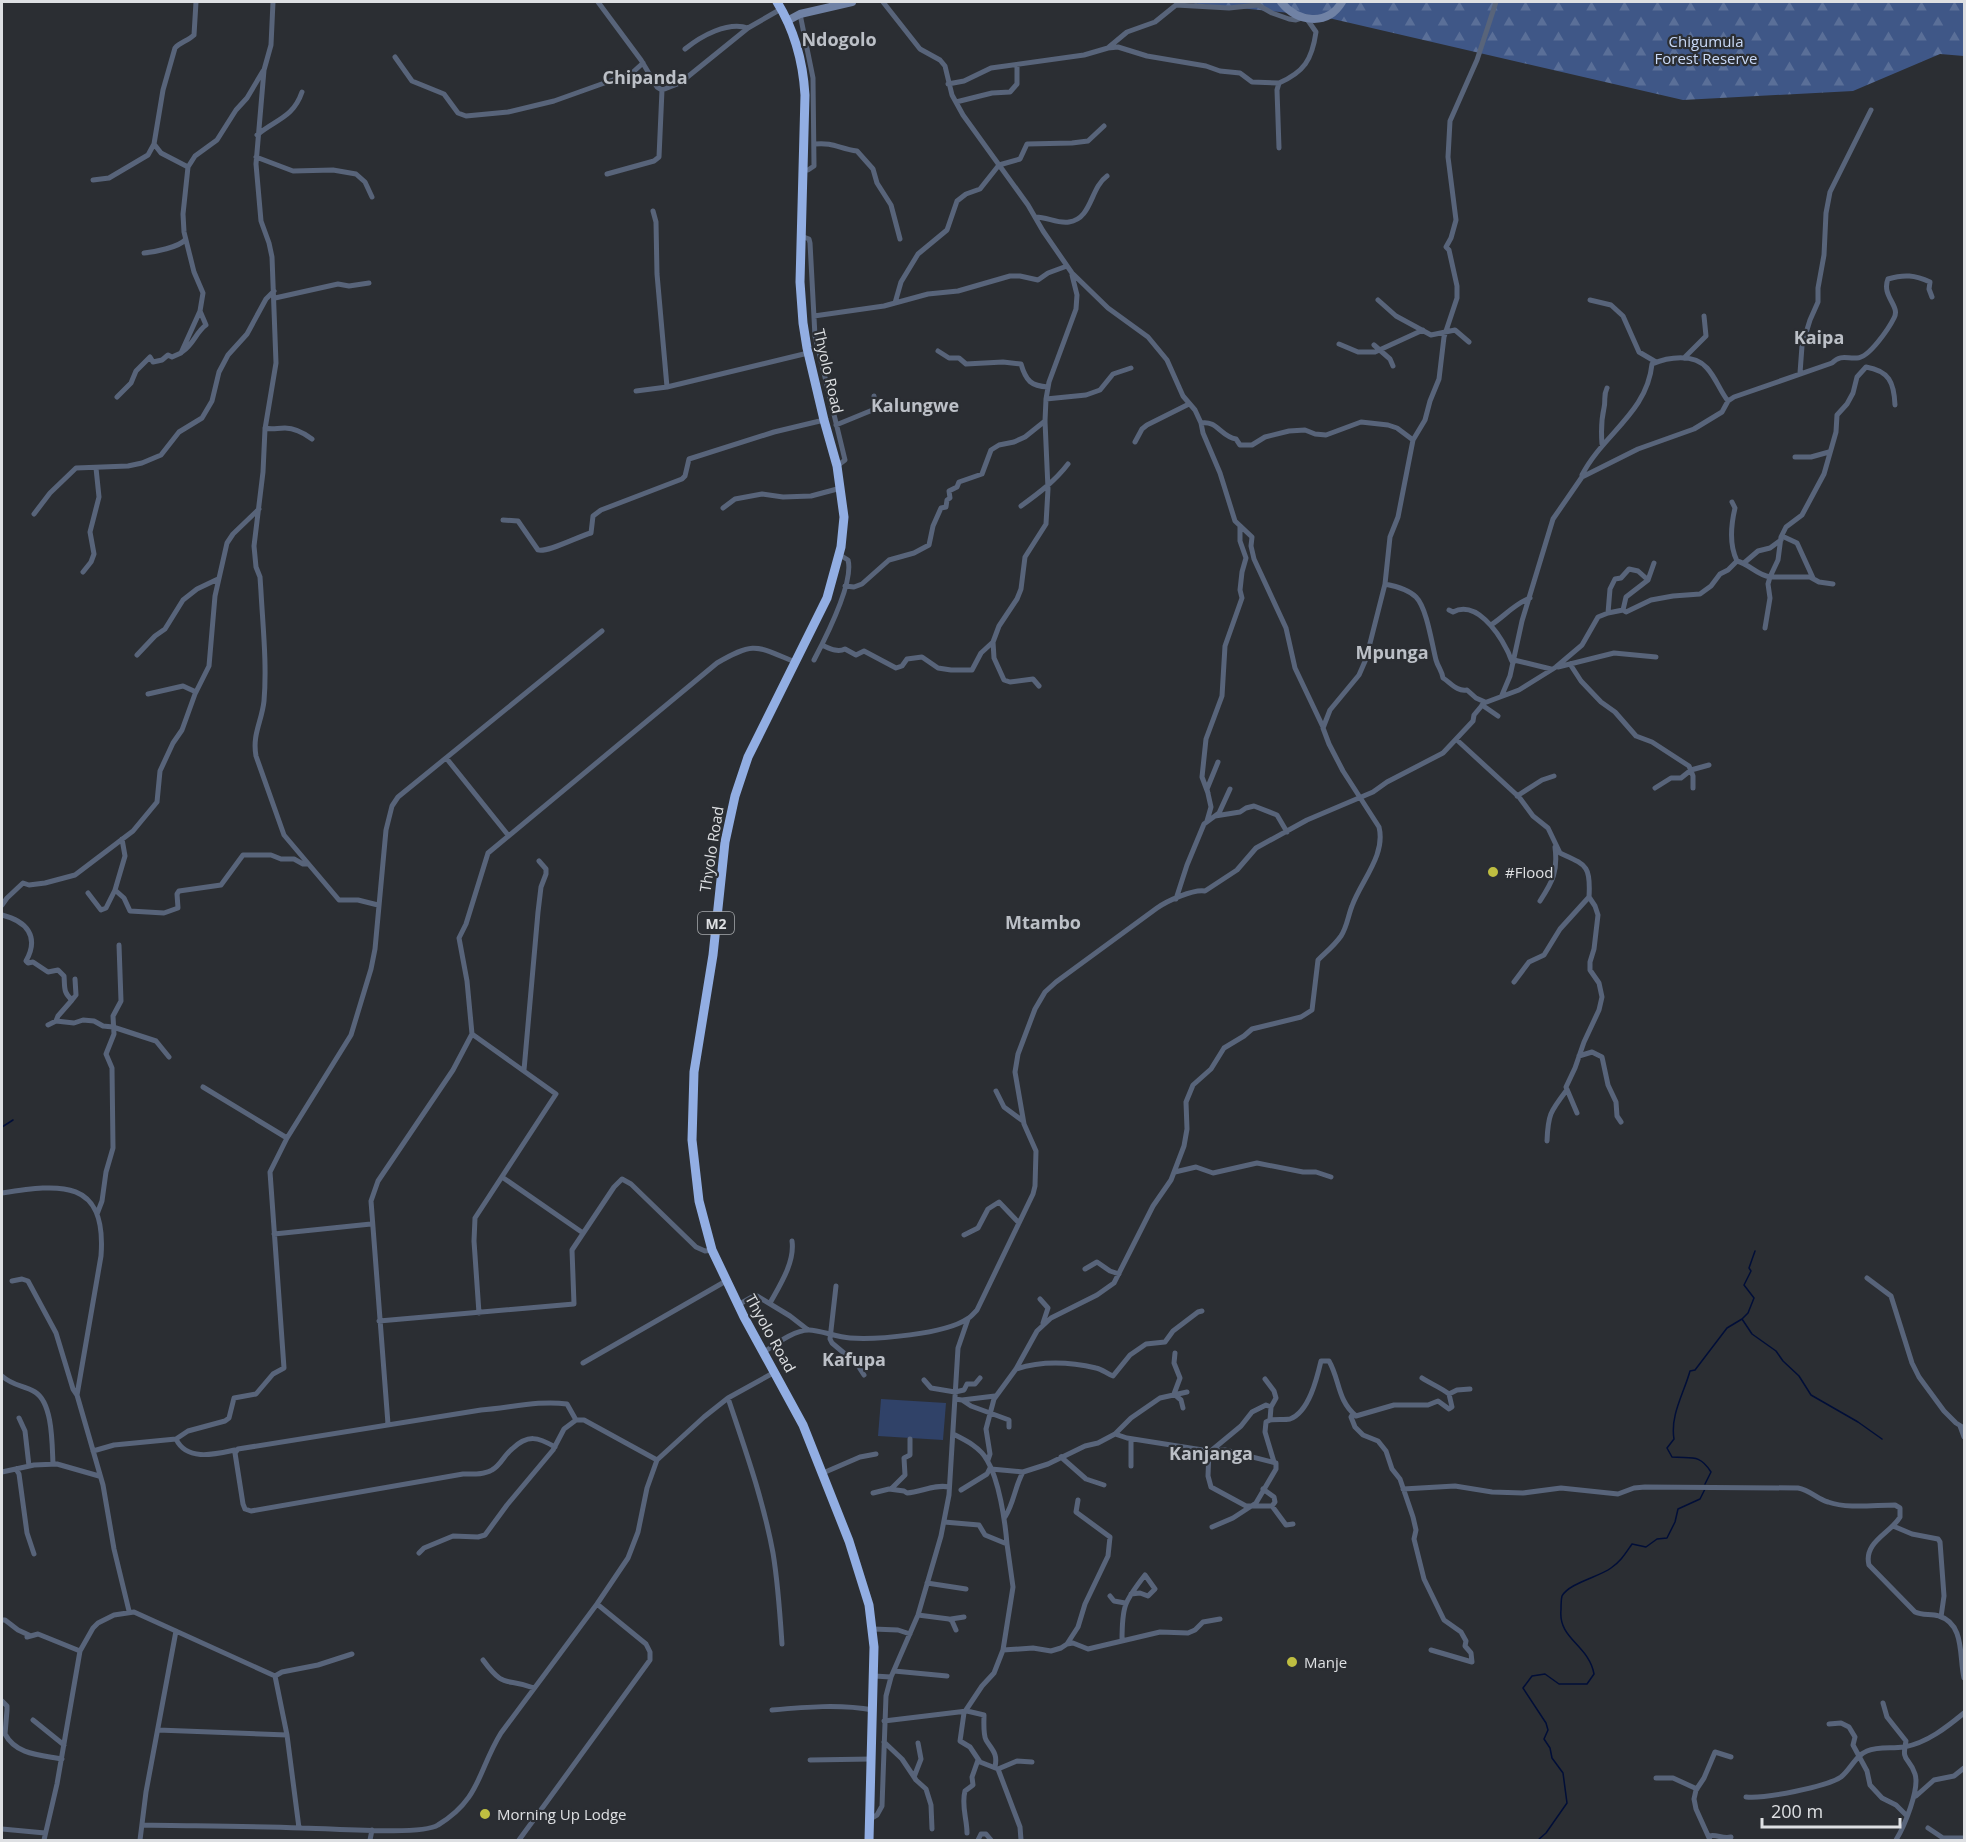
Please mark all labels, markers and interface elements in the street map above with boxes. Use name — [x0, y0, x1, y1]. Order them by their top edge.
district label: Ndogolo — [801, 27, 877, 51]
park label: Chigumula Forest Reserve — [1654, 31, 1758, 68]
district label: Chipanda — [602, 65, 688, 89]
district label: Kaipa — [1794, 325, 1844, 349]
street label: Thyolo Road — [810, 327, 848, 415]
district label: Kalungwe — [871, 393, 959, 417]
district label: Mpunga — [1355, 640, 1429, 664]
street label: Thyolo Road — [694, 805, 728, 893]
place label: #Flood — [1505, 862, 1553, 882]
marker: #Flood — [1486, 865, 1500, 879]
district label: Mtambo — [1005, 910, 1081, 934]
road number: M2 — [698, 912, 734, 934]
street label: Thyolo Road — [741, 1290, 801, 1376]
district label: Kafupa — [822, 1347, 886, 1371]
district label: Kanjanga — [1169, 1441, 1253, 1465]
place label: Manje — [1304, 1652, 1347, 1672]
marker: Manje — [1285, 1655, 1299, 1669]
scale bar — [1762, 1791, 1900, 1829]
text: 200 m — [1771, 1799, 1823, 1823]
place label: Morning Up Lodge — [497, 1804, 626, 1824]
marker: Morning Up Lodge — [478, 1807, 492, 1821]

